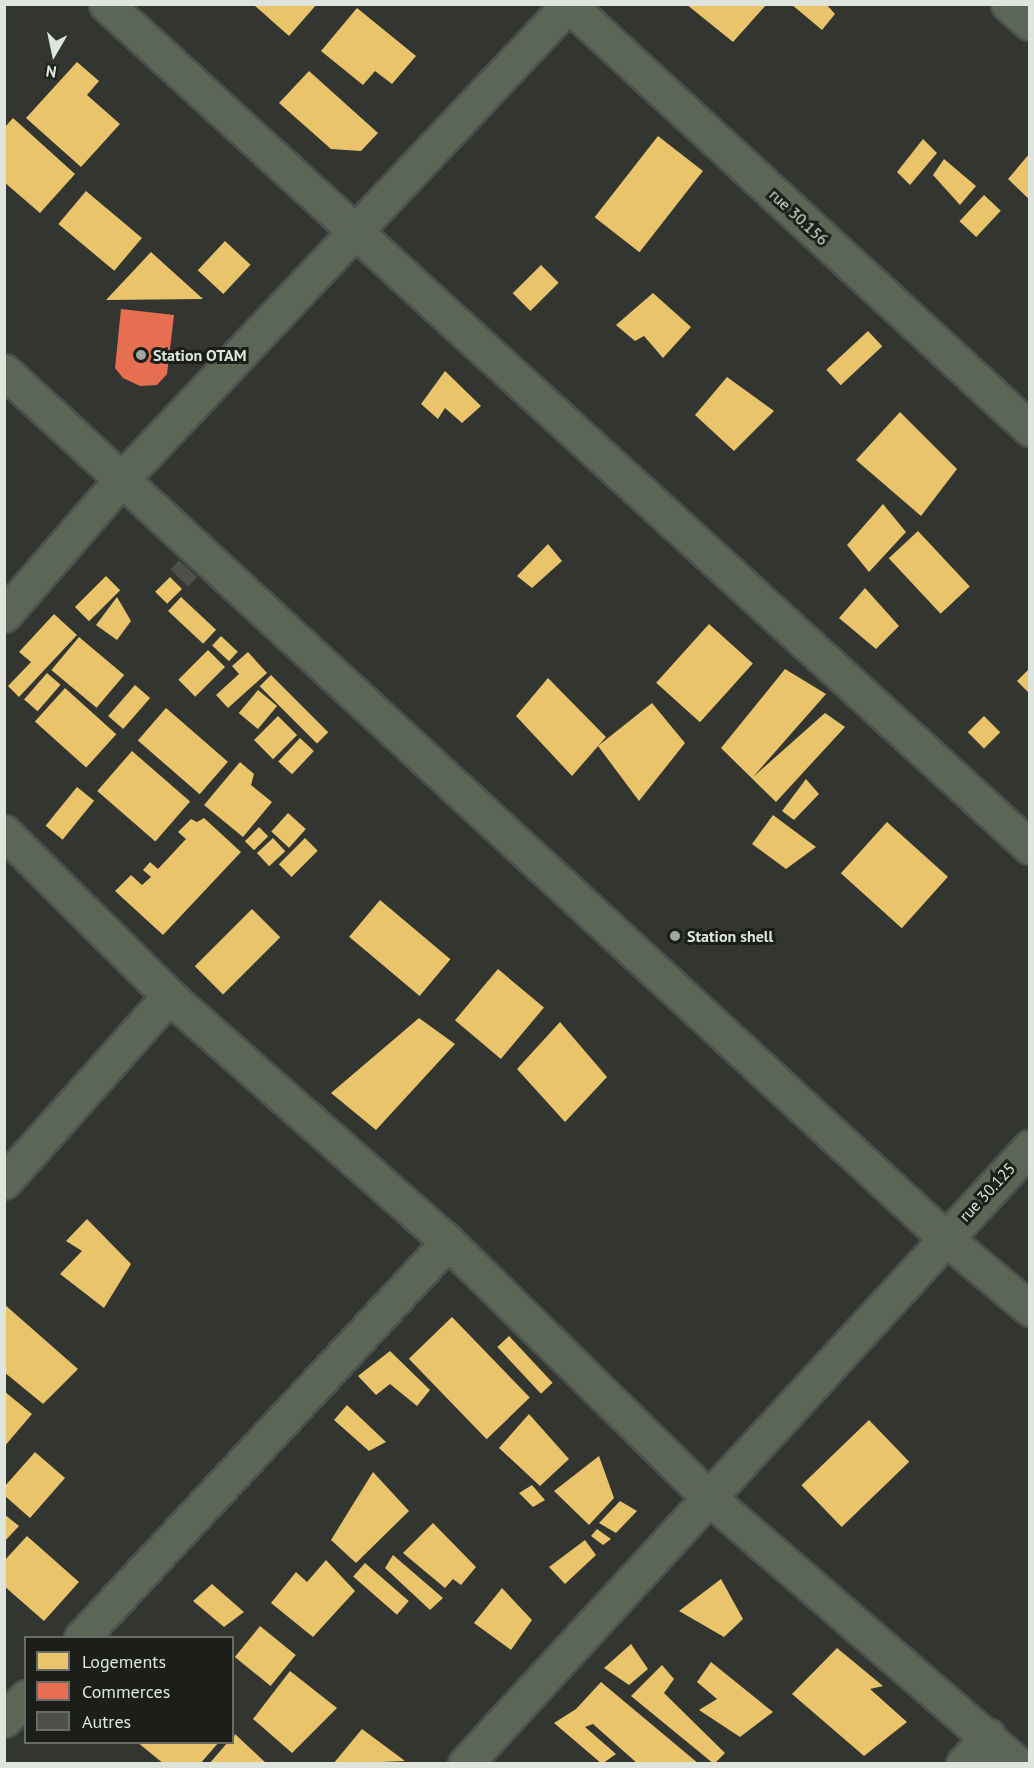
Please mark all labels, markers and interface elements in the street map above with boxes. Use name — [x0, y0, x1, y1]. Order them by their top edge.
north arrow — [24, 24, 84, 84]
text: N — [44, 61, 58, 82]
street label: rue 30.156 — [766, 185, 832, 249]
place label: Station OTAM — [153, 345, 247, 365]
marker: Station OTAM — [134, 348, 148, 362]
place label: Station shell — [687, 926, 773, 946]
marker: Station shell — [668, 929, 682, 943]
street label: rue 30.125 — [955, 1159, 1019, 1225]
legend — [24, 1636, 234, 1744]
text: Logements — [82, 1650, 166, 1673]
text: Commerces — [82, 1680, 170, 1703]
text: Autres — [82, 1710, 131, 1733]

